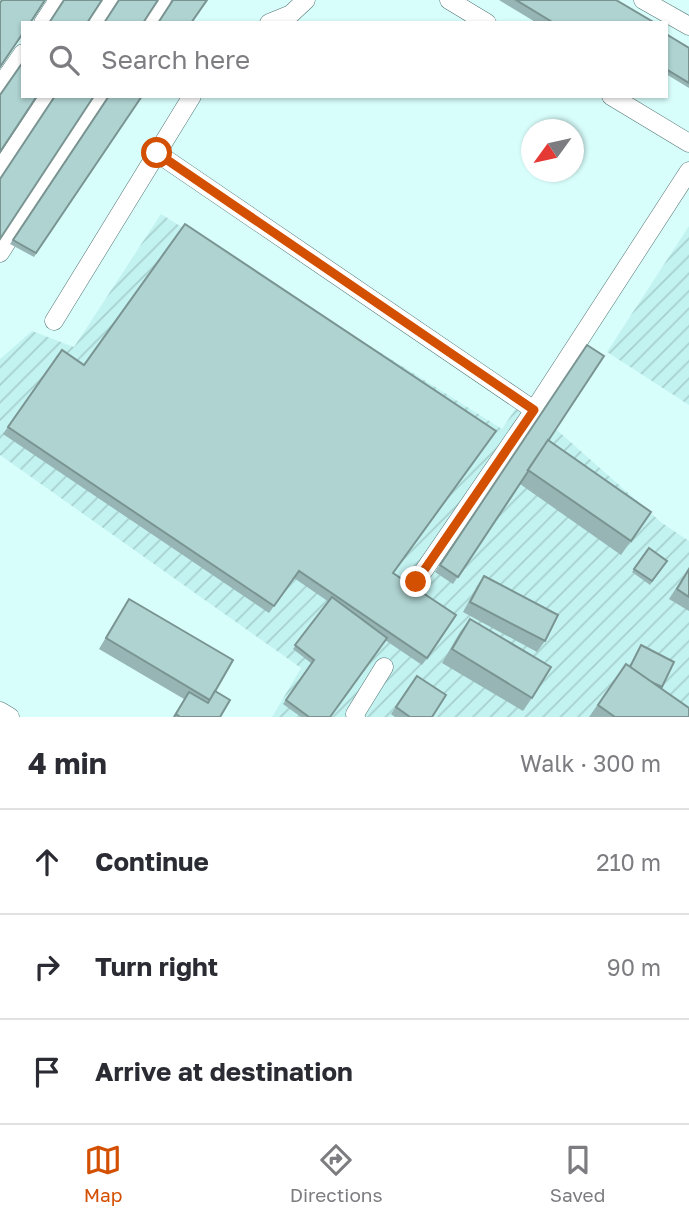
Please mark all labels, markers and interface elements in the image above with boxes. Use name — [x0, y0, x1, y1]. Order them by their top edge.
search box — [21, 21, 668, 98]
icon: search — [45, 41, 83, 79]
text: Search here — [101, 44, 250, 75]
north arrow — [521, 119, 584, 182]
route start — [141, 137, 172, 168]
route end — [400, 566, 431, 597]
text: 4 min — [28, 745, 107, 781]
text: Walk · 300 m — [520, 749, 661, 777]
icon: ahead — [28, 843, 66, 881]
text: Continue — [95, 846, 209, 877]
text: 210 m — [596, 848, 661, 876]
icon: right — [28, 948, 66, 986]
text: Turn right — [95, 951, 218, 982]
text: 90 m — [607, 953, 661, 981]
icon: arrive — [28, 1053, 66, 1091]
text: Arrive at destination — [95, 1056, 353, 1087]
tab: Map — [84, 1141, 122, 1206]
tab: Directions — [290, 1141, 383, 1206]
tab: Saved — [550, 1141, 605, 1206]

